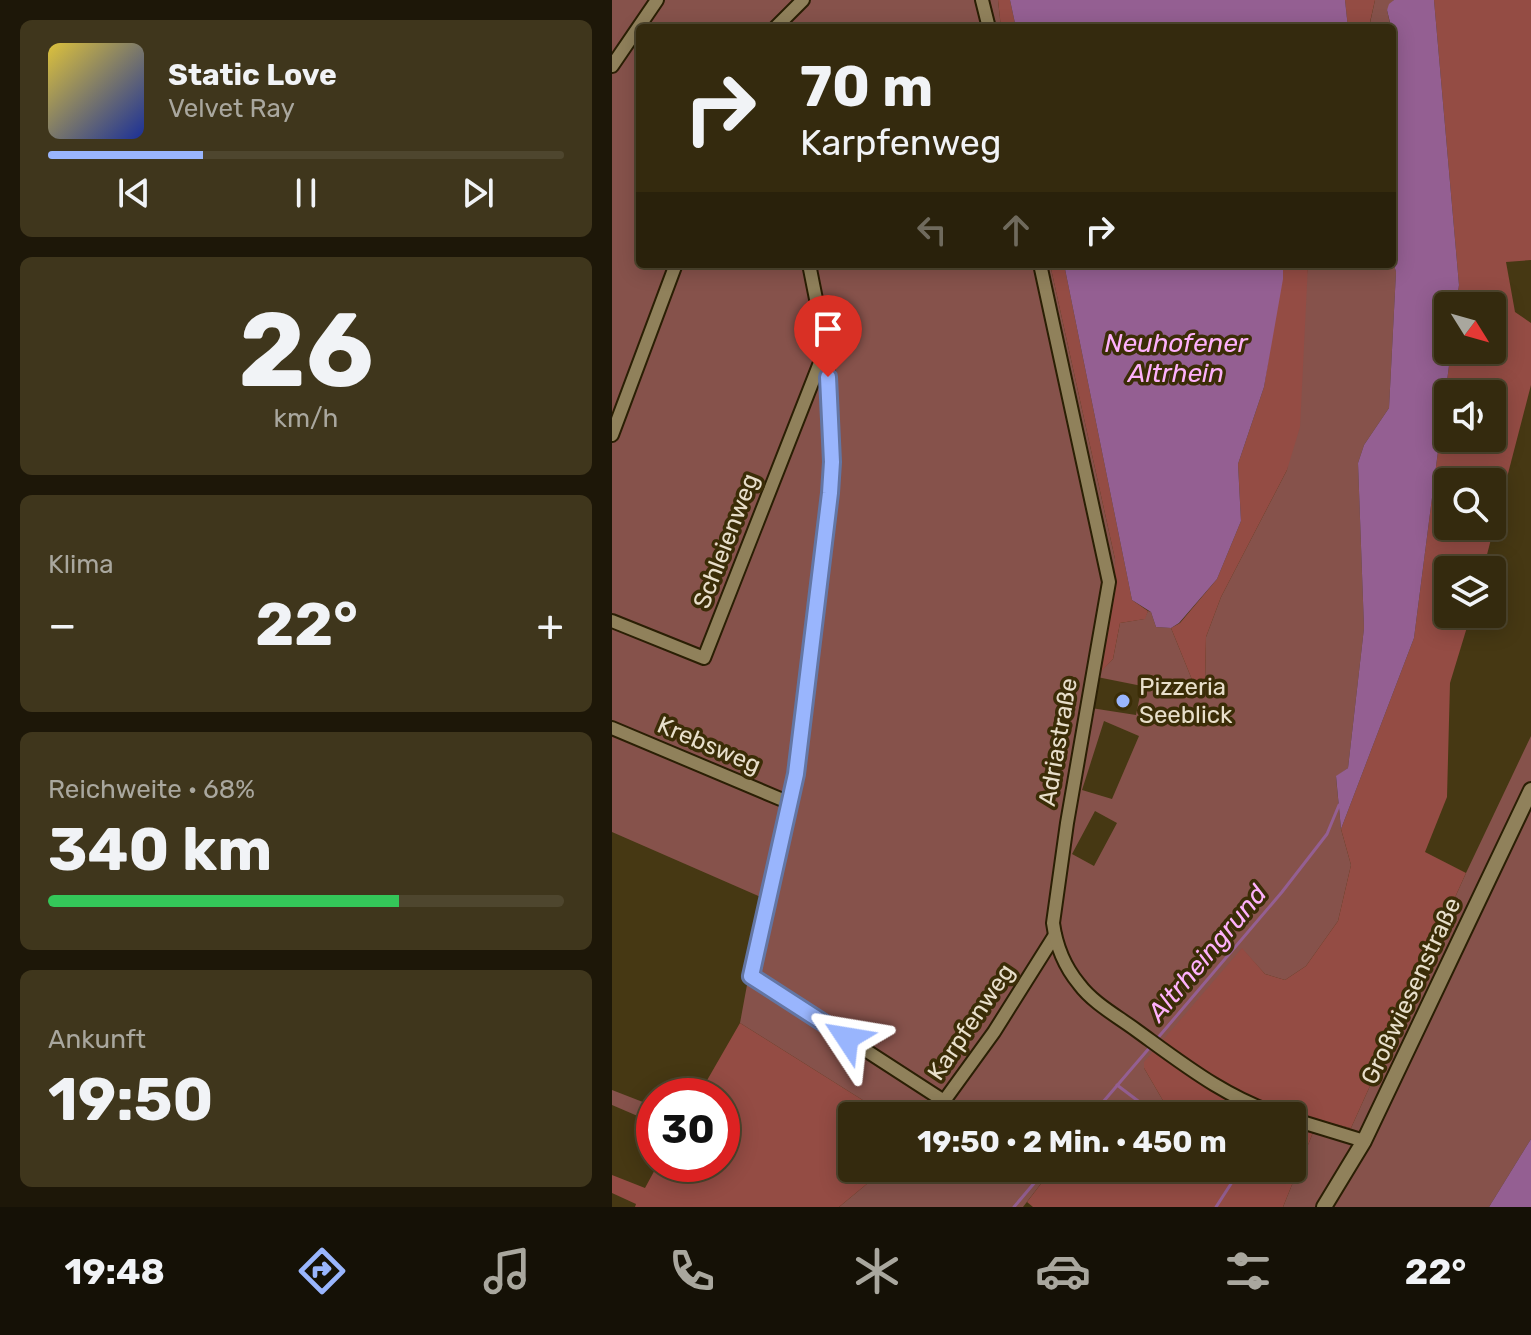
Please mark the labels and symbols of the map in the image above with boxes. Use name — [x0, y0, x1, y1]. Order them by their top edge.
north arrow — [1434, 292, 1506, 364]
pin — [794, 295, 862, 377]
water label: Neuhofener Altrhein — [1104, 328, 1249, 389]
street label: Schleienweg — [687, 470, 765, 612]
place label: Pizzeria Seeblick — [1139, 673, 1233, 729]
street label: Adriastraße — [1033, 676, 1083, 808]
marker: Pizzeria Seeblick — [1114, 692, 1132, 710]
street label: Krebsweg — [653, 711, 765, 779]
water label: Altrheingrund — [1140, 878, 1274, 1029]
street label: Großwiesenstraße — [1355, 893, 1467, 1089]
street label: Karpfenweg — [922, 959, 1020, 1085]
position arrow — [805, 996, 889, 1080]
speed limit sign: 30 — [636, 1078, 740, 1182]

